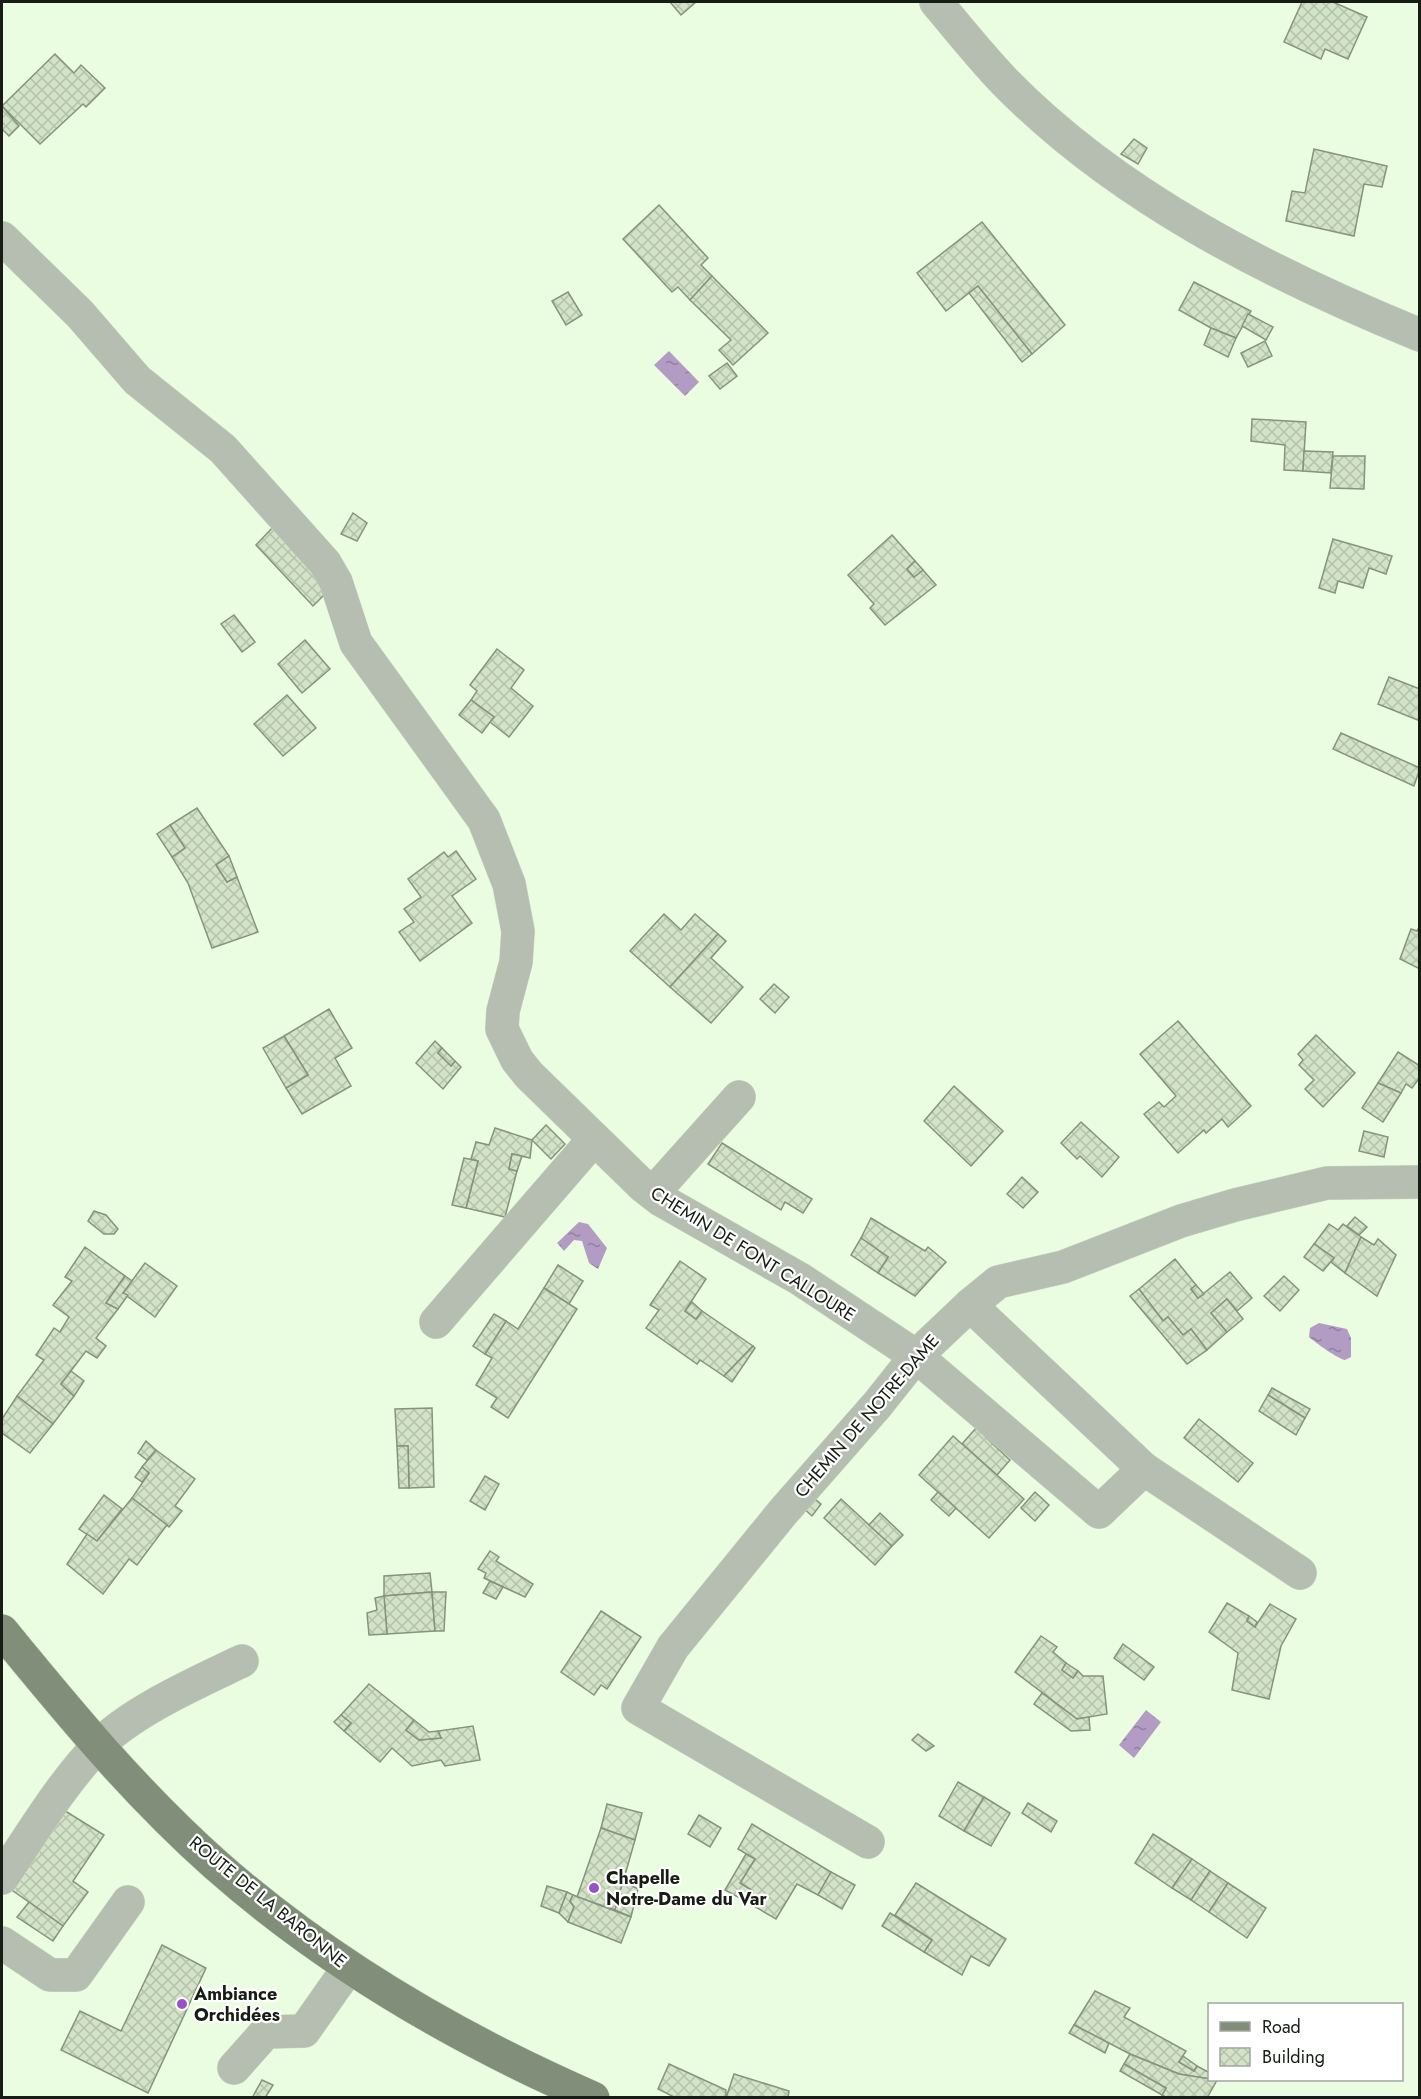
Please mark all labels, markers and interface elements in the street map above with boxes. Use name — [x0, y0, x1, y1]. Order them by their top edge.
street label: CHEMIN DE FONT CALLOURE — [646, 1180, 860, 1328]
street label: CHEMIN DE NOTRE-DAME — [789, 1329, 945, 1503]
street label: ROUTE DE LA BARONNE — [183, 1830, 353, 1974]
place label: Chapelle Notre-Dame du Var — [606, 1865, 767, 1912]
marker: Chapelle Notre-Dame du Var — [587, 1881, 601, 1895]
place label: Ambiance Orchidées — [193, 1981, 280, 2028]
marker: Ambiance Orchidées — [175, 1997, 189, 2011]
legend — [1208, 2003, 1403, 2081]
text: Road — [1262, 2014, 1301, 2040]
text: Building — [1262, 2044, 1325, 2070]

